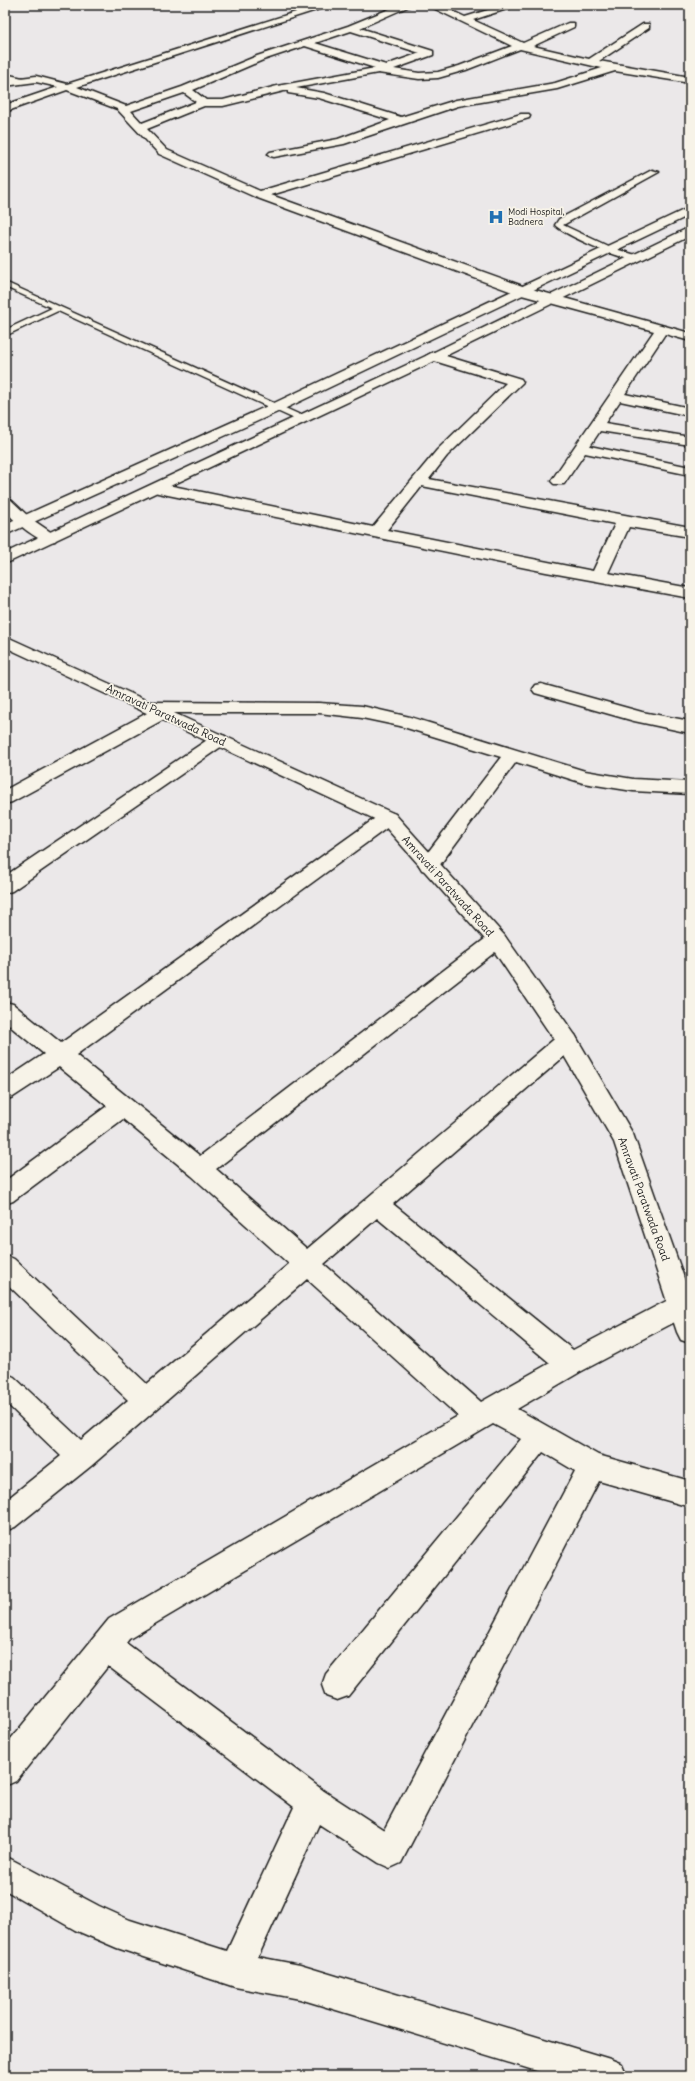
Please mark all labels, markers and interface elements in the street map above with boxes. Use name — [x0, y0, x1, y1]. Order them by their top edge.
place label: Modi Hospital, Badnera — [508, 206, 565, 227]
hospital icon: Modi Hospital, Badnera — [487, 208, 505, 226]
street label: Amravati Paratwada Road — [104, 681, 229, 749]
street label: Amravati Paratwada Road — [399, 833, 497, 940]
street label: Amravati Paratwada Road — [615, 1135, 673, 1263]

